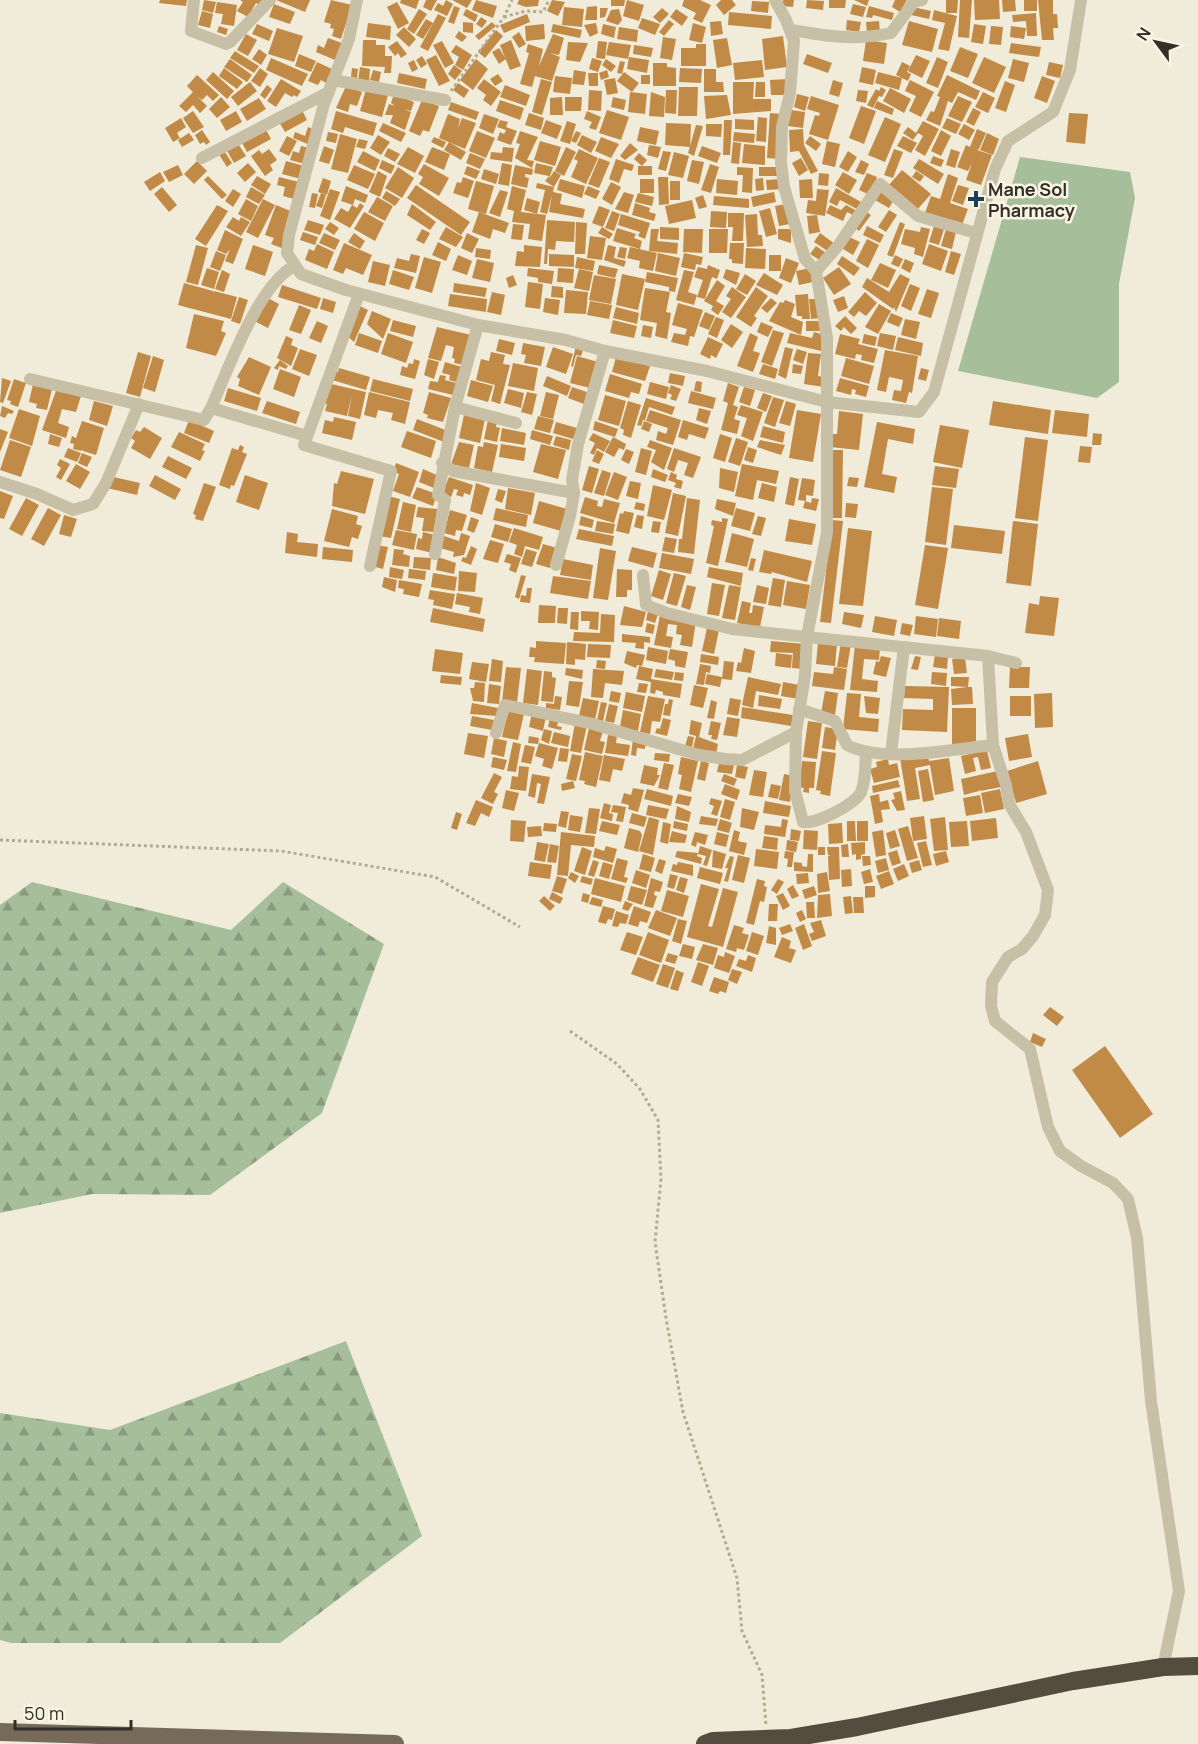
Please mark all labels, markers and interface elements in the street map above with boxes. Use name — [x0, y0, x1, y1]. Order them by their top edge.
north arrow — [1126, 12, 1186, 72]
text: N — [1131, 23, 1156, 45]
place label: Mane Sol Pharmacy — [988, 177, 1075, 222]
marker: Mane Sol Pharmacy — [969, 192, 983, 206]
scale bar — [15, 1693, 130, 1731]
text: 50 m — [24, 1701, 64, 1725]

